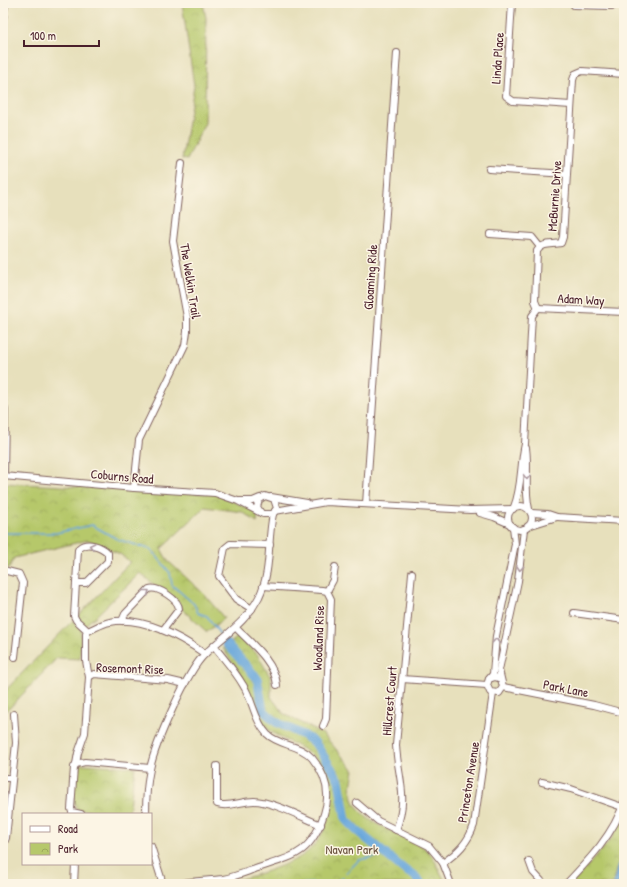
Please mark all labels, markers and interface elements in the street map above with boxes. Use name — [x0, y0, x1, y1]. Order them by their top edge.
scale bar — [24, 22, 99, 48]
text: 100 m — [30, 27, 56, 44]
street label: Linda Place — [486, 32, 508, 84]
street label: McBurnie Drive — [543, 160, 565, 232]
street label: The Welkin Trail — [176, 242, 206, 321]
street label: Gloaming Ride — [359, 244, 381, 310]
street label: Adam Way — [557, 289, 605, 309]
street label: Coburns Road — [90, 464, 154, 488]
one-way arrow — [523, 474, 531, 480]
one-way arrow — [89, 543, 95, 551]
one-way arrow — [515, 565, 524, 571]
one-way arrow — [143, 590, 150, 597]
street label: Woodland Rise — [308, 605, 328, 671]
one-way arrow — [491, 638, 500, 644]
street label: Rosemont Rise — [96, 658, 164, 678]
street label: Hillcrest Court — [377, 665, 401, 736]
street label: Park Lane — [542, 675, 590, 701]
street label: Princeton Avenue — [453, 740, 483, 824]
legend — [22, 813, 152, 865]
text: Road — [58, 820, 78, 837]
text: Park — [58, 840, 78, 857]
park label: Navan Park — [326, 840, 379, 858]

